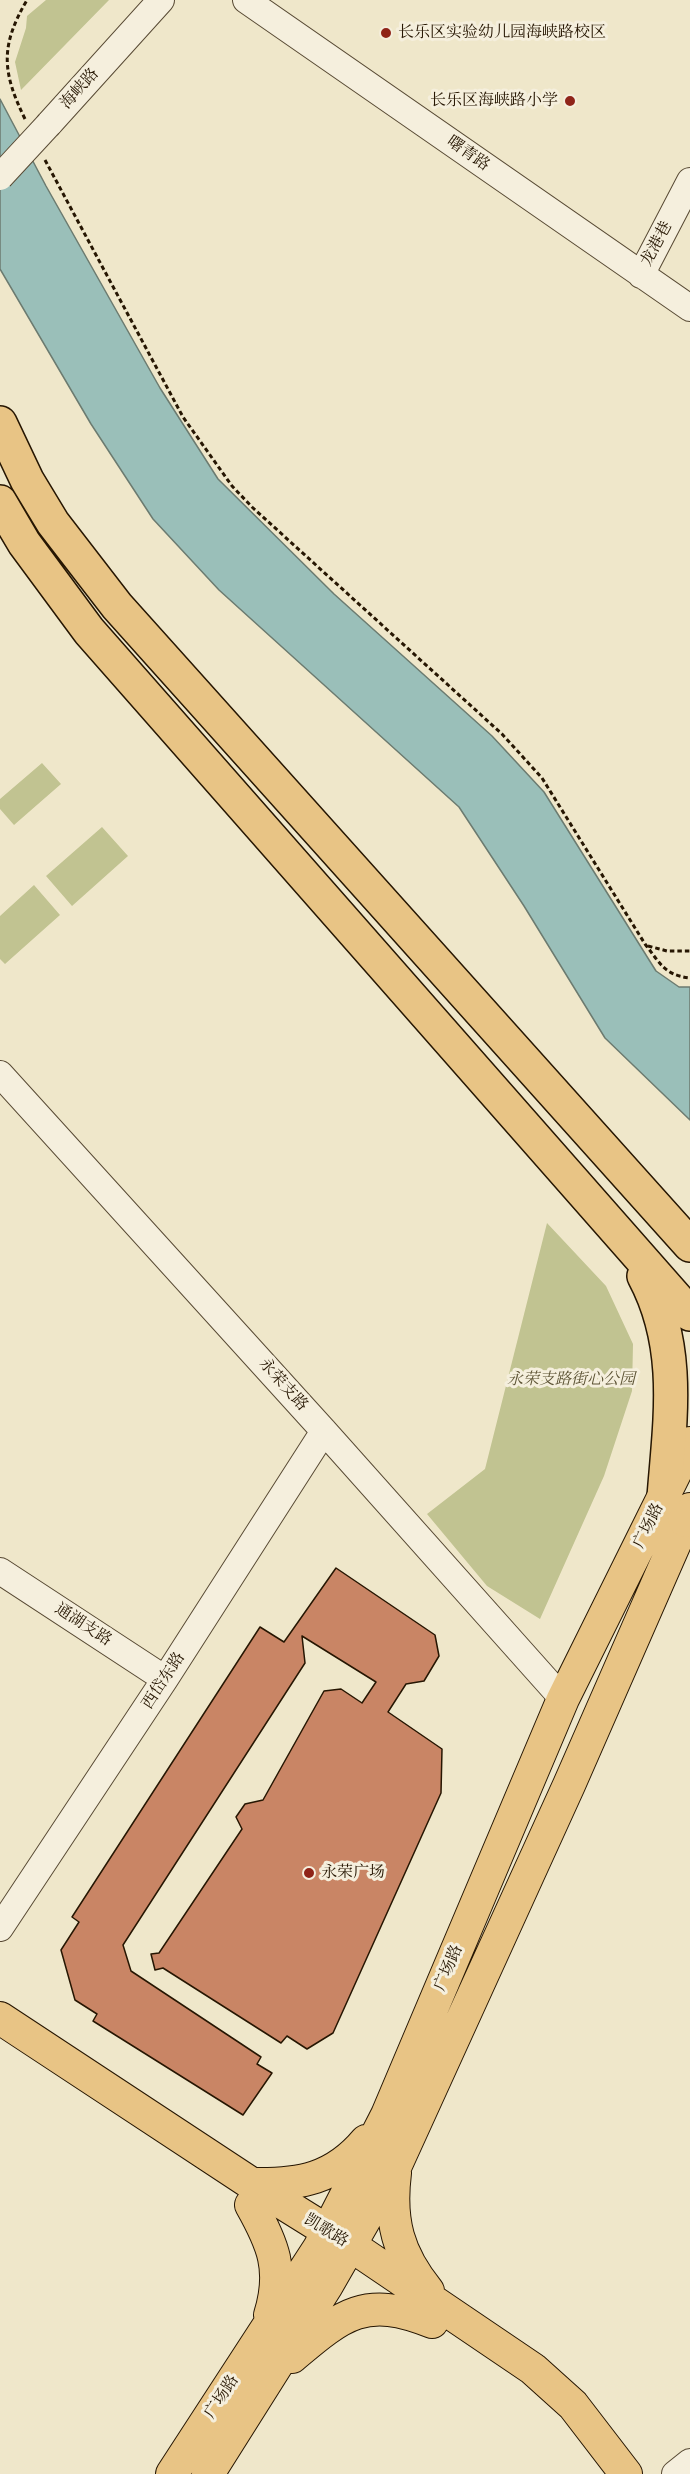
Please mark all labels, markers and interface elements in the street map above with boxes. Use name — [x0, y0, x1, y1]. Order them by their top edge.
place label: 长乐区实验幼儿园海峡路校区 — [398, 23, 606, 43]
marker: 长乐区实验幼儿园海峡路校区 — [379, 26, 393, 40]
street label: 海峡路 — [57, 65, 103, 113]
place label: 长乐区海峡路小学 — [430, 91, 558, 111]
marker: 长乐区海峡路小学 — [563, 94, 577, 108]
street label: 曙青路 — [443, 132, 493, 176]
street label: 龙港巷 — [637, 218, 677, 270]
street label: 永荣支路 — [254, 1355, 312, 1415]
park label: 永荣支路街心公园 — [507, 1370, 635, 1390]
street label: 广场路 — [630, 1500, 668, 1552]
street label: 通湖支路 — [51, 1600, 115, 1650]
street label: 西岱东路 — [139, 1649, 189, 1713]
place label: 永荣广场 — [321, 1863, 385, 1883]
marker: 永荣广场 — [302, 1866, 316, 1880]
street label: 广场路 — [431, 1942, 467, 1994]
street label: 凯歌路 — [300, 2210, 352, 2252]
street label: 广场路 — [201, 2372, 243, 2422]

